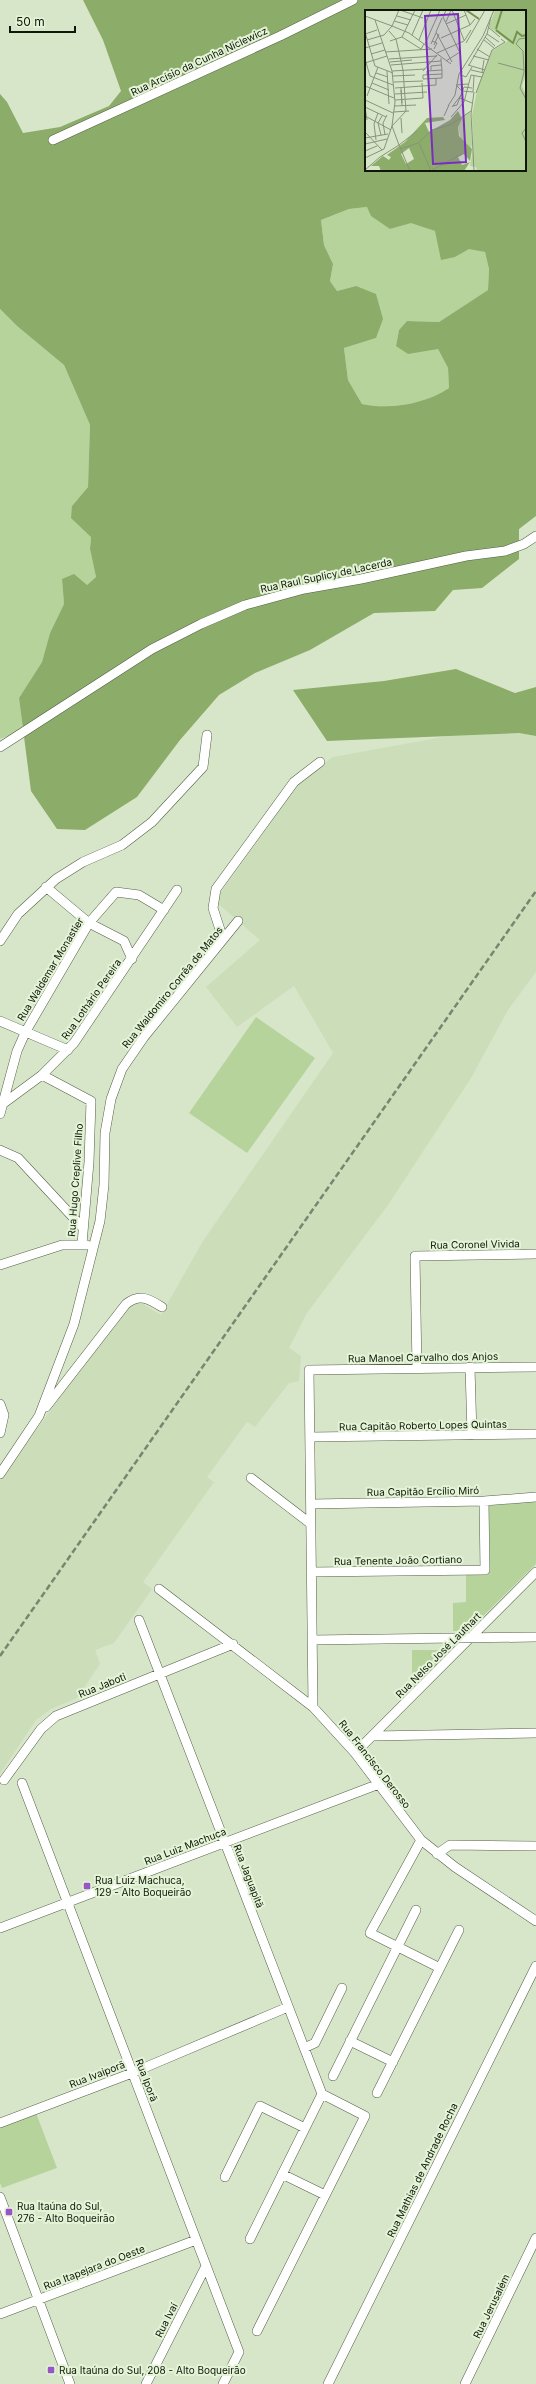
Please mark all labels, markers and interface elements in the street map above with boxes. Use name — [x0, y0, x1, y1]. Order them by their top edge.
scale bar — [10, 8, 75, 34]
inset map — [365, 10, 526, 171]
text: 50 m — [16, 14, 45, 29]
street label: Rua Arcísio da Cunha Niclewicz — [129, 24, 269, 98]
street label: Rua Raul Suplicy de Lacerda — [259, 555, 393, 595]
street label: Rua Waldemar Monastier — [14, 915, 86, 1023]
street label: Rua Waldomiro Corrêa de Matos — [119, 924, 225, 1050]
street label: Rua Lothário Pereira — [59, 956, 123, 1042]
street label: Rua Hugo Creplive Filho — [65, 1123, 85, 1237]
street label: Rua Coronel Vivida — [430, 1237, 520, 1251]
street label: Rua Manoel Carvalho dos Anjos — [348, 1350, 498, 1364]
street label: Rua Capitão Roberto Lopes Quintas — [339, 1418, 507, 1432]
street label: Rua Capitão Ercílio Miró — [367, 1484, 479, 1498]
street label: Rua Tenente João Cortiano — [334, 1553, 462, 1567]
street label: Rua Nelso José Lauthart — [393, 1609, 484, 1700]
street label: Rua Jaboti — [77, 1670, 127, 1700]
street label: Rua Francisco Derosso — [337, 1717, 413, 1811]
street label: Rua Luiz Machuca — [142, 1825, 228, 1867]
street label: Rua Jaguapitã — [231, 1842, 267, 1910]
place label: Rua Luiz Machuca, 129 - Alto Boqueirão — [95, 1874, 191, 1898]
marker: Rua Luiz Machuca, 129 - Alto Boqueirão — [82, 1881, 92, 1891]
street label: Rua Iporã — [133, 2057, 161, 2103]
street label: Rua Ivaiporã — [67, 2058, 127, 2090]
street label: Rua Mathias de Andrade Rocha — [384, 2101, 460, 2239]
place label: Rua Itaúna do Sul, 276 - Alto Boqueirão — [17, 2200, 115, 2224]
marker: Rua Itaúna do Sul, 276 - Alto Boqueirão — [4, 2207, 14, 2217]
street label: Rua Itapejara do Oeste — [42, 2242, 146, 2292]
street label: Rua Jerusalém — [470, 2272, 512, 2340]
street label: Rua Ivaí — [152, 2300, 180, 2339]
place label: Rua Itaúna do Sul, 208 - Alto Boqueirão — [59, 2364, 246, 2376]
marker: Rua Itaúna do Sul, 208 - Alto Boqueirão — [46, 2365, 56, 2375]

